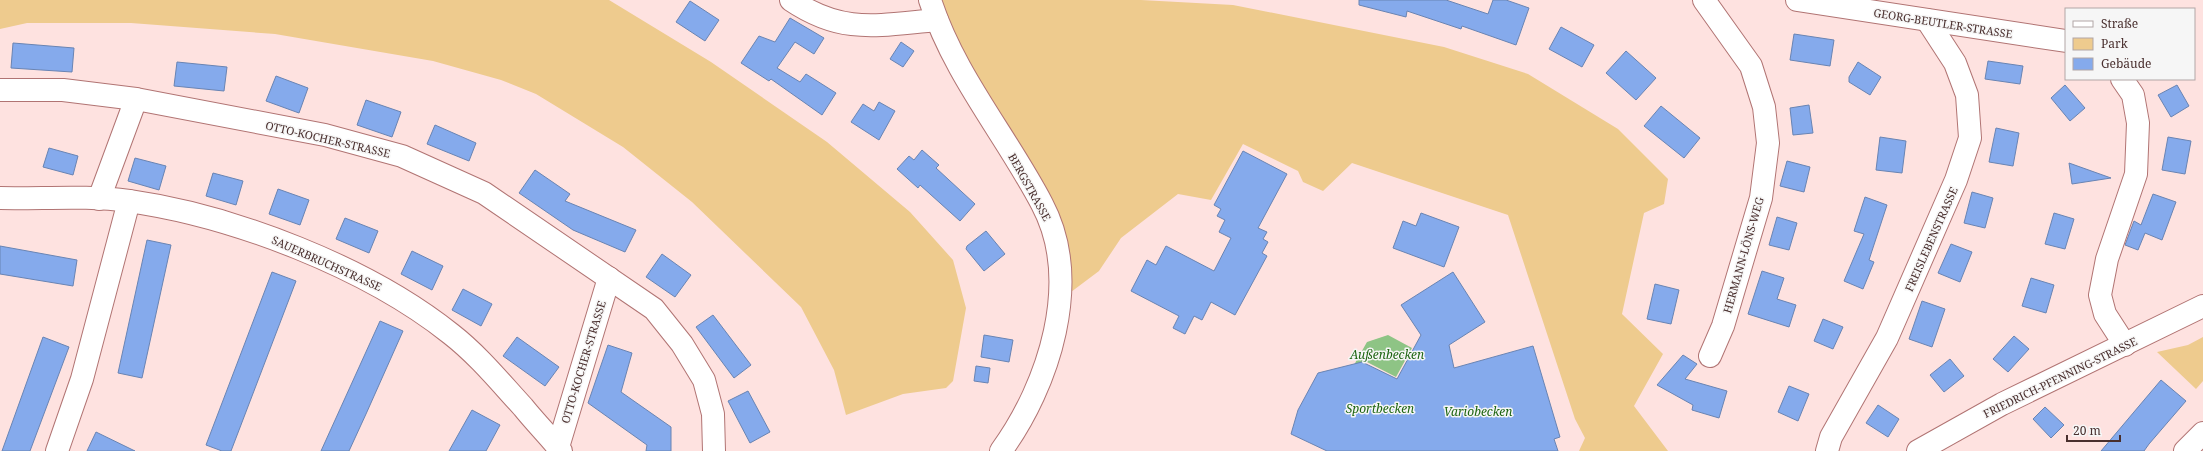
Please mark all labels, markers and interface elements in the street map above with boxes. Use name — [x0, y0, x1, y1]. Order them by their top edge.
street label: GEORG-BEUTLER-STRASSE — [1872, 5, 2014, 41]
legend — [2065, 8, 2195, 80]
text: Straße — [2101, 15, 2138, 32]
text: Park — [2101, 35, 2129, 52]
text: Gebäude — [2101, 55, 2152, 72]
street label: OTTO-KOCHER-STRASSE — [264, 117, 392, 161]
street label: BERGSTRASSE — [1005, 150, 1055, 224]
street label: FREISLEBENSTRASSE — [1901, 184, 1961, 294]
street label: HERMANN-LÖNS-WEG — [1719, 195, 1767, 315]
street label: SAUERBRUCHSTRASSE — [269, 232, 385, 294]
street label: OTTO-KOCHER-STRASSE — [557, 299, 609, 425]
street label: FRIEDRICH-PFENNING-STRASSE — [1981, 333, 2140, 421]
water label: Außenbecken — [1349, 346, 1424, 363]
water label: Sportbecken — [1346, 400, 1414, 417]
water label: Variobecken — [1444, 403, 1512, 420]
scale bar — [2067, 417, 2120, 443]
text: 20 m — [2073, 422, 2101, 439]

